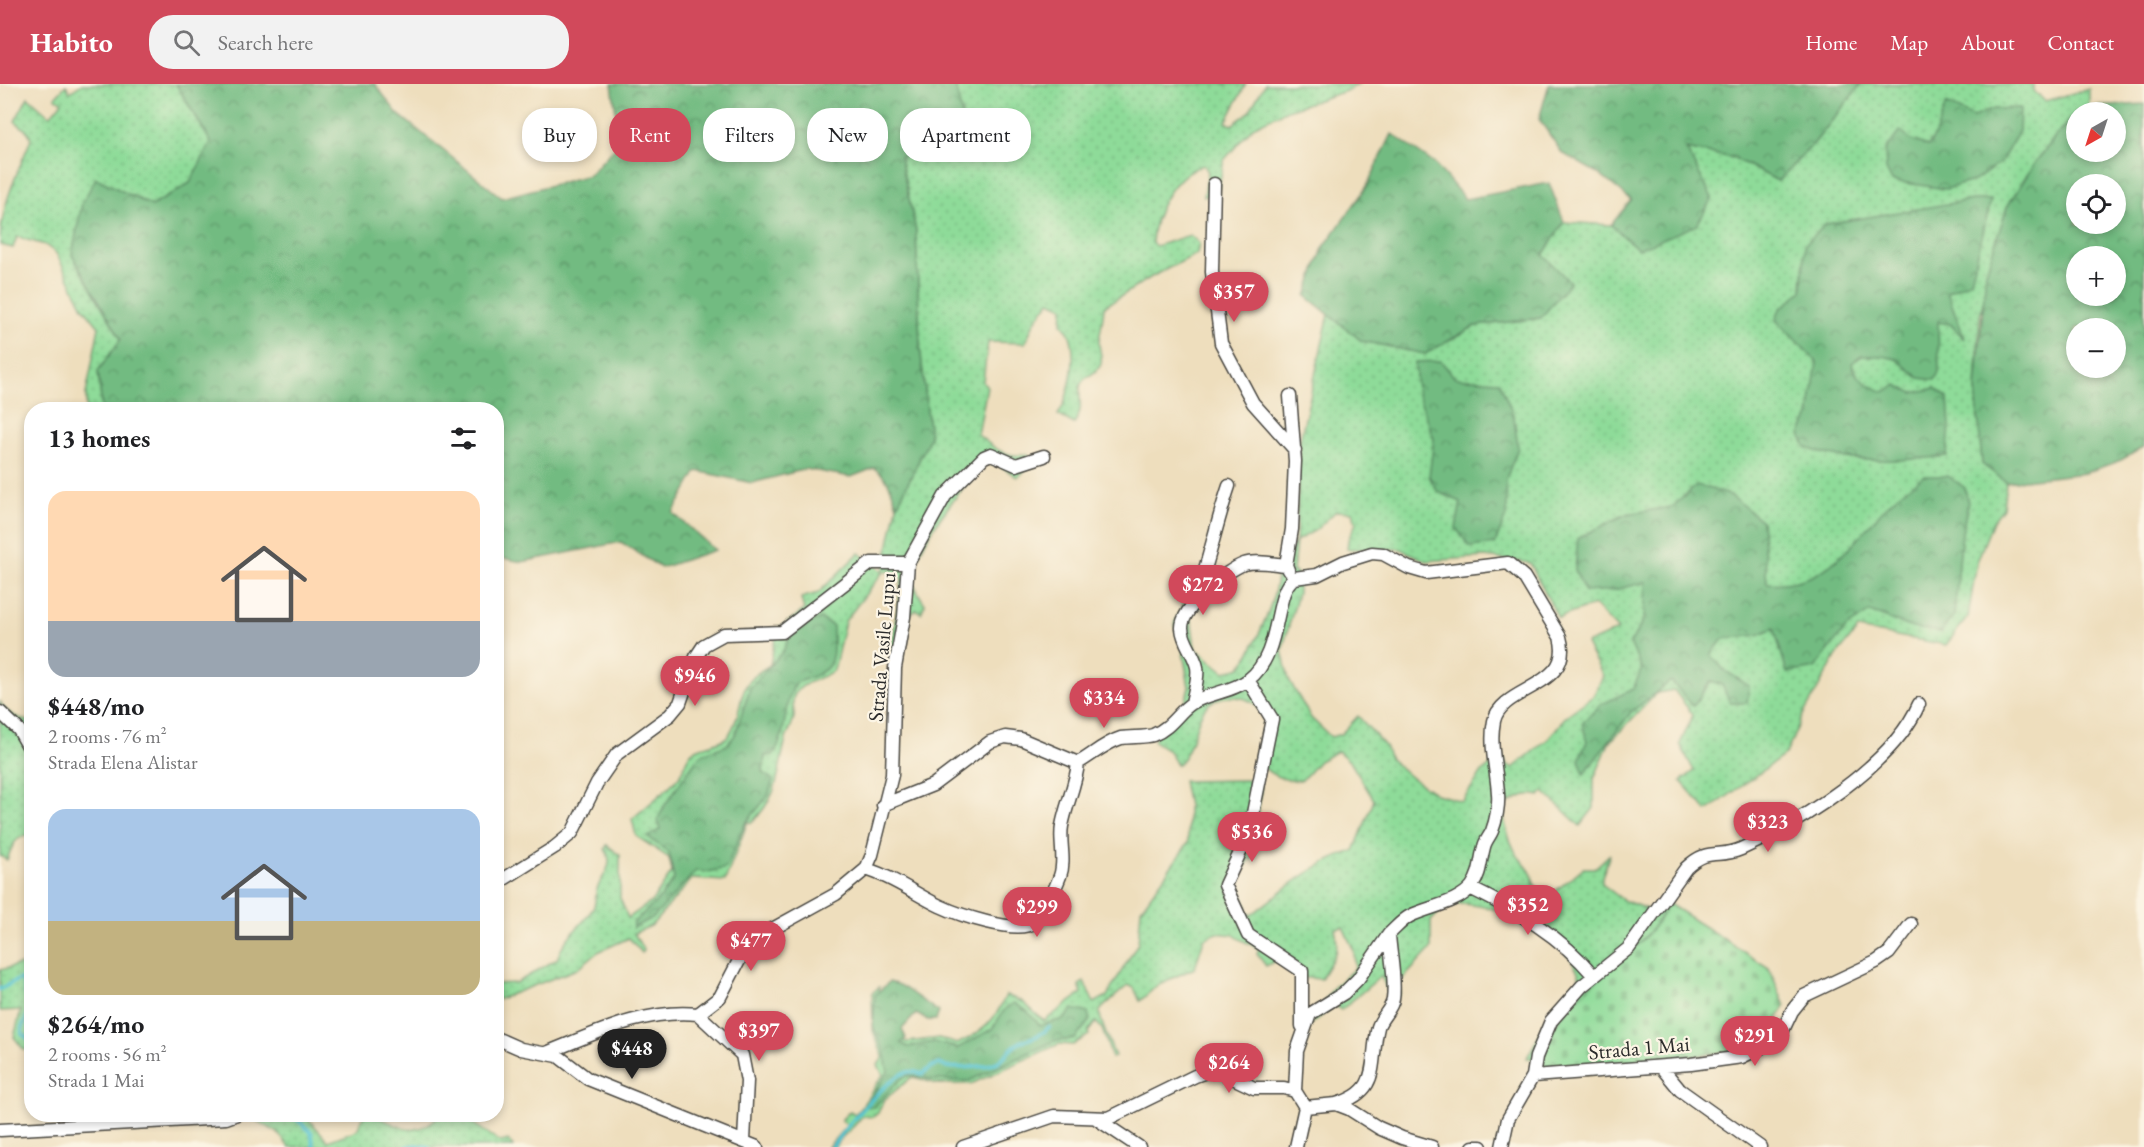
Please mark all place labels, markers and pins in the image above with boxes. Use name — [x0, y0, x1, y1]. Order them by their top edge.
pin: $357 — [1198, 272, 1270, 323]
pin: $272 — [1167, 565, 1239, 616]
pin: $946 — [659, 656, 731, 707]
pin: $334 — [1068, 678, 1140, 729]
pin: $323 — [1732, 802, 1804, 853]
pin: $536 — [1216, 812, 1288, 863]
pin: $352 — [1492, 885, 1564, 936]
pin: $299 — [1001, 887, 1073, 938]
pin: $477 — [715, 921, 787, 972]
pin: $397 — [723, 1011, 795, 1062]
pin: $291 — [1719, 1016, 1791, 1067]
pin: $448 — [596, 1029, 668, 1080]
pin: $264 — [1193, 1043, 1265, 1094]

